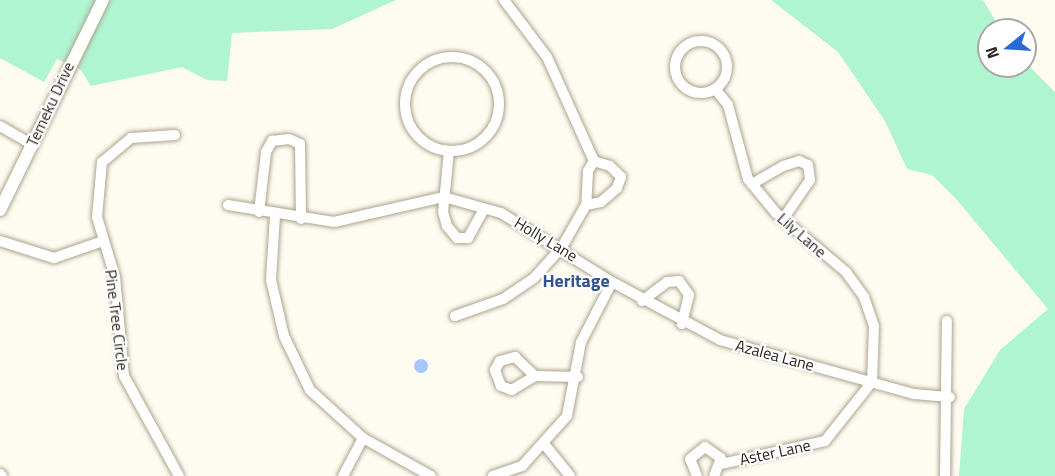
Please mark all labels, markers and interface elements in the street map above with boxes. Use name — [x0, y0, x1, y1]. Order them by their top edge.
north arrow — [977, 18, 1037, 78]
text: N — [979, 44, 1005, 62]
street label: Temeku Drive — [22, 59, 78, 149]
street label: Lily Lane — [774, 209, 830, 261]
street label: Holly Lane — [511, 213, 581, 265]
street label: Pine Tree Circle — [101, 268, 133, 372]
district label: Heritage — [542, 270, 610, 292]
street label: Azalea Lane — [734, 335, 816, 375]
street label: Aster Lane — [738, 435, 812, 469]

